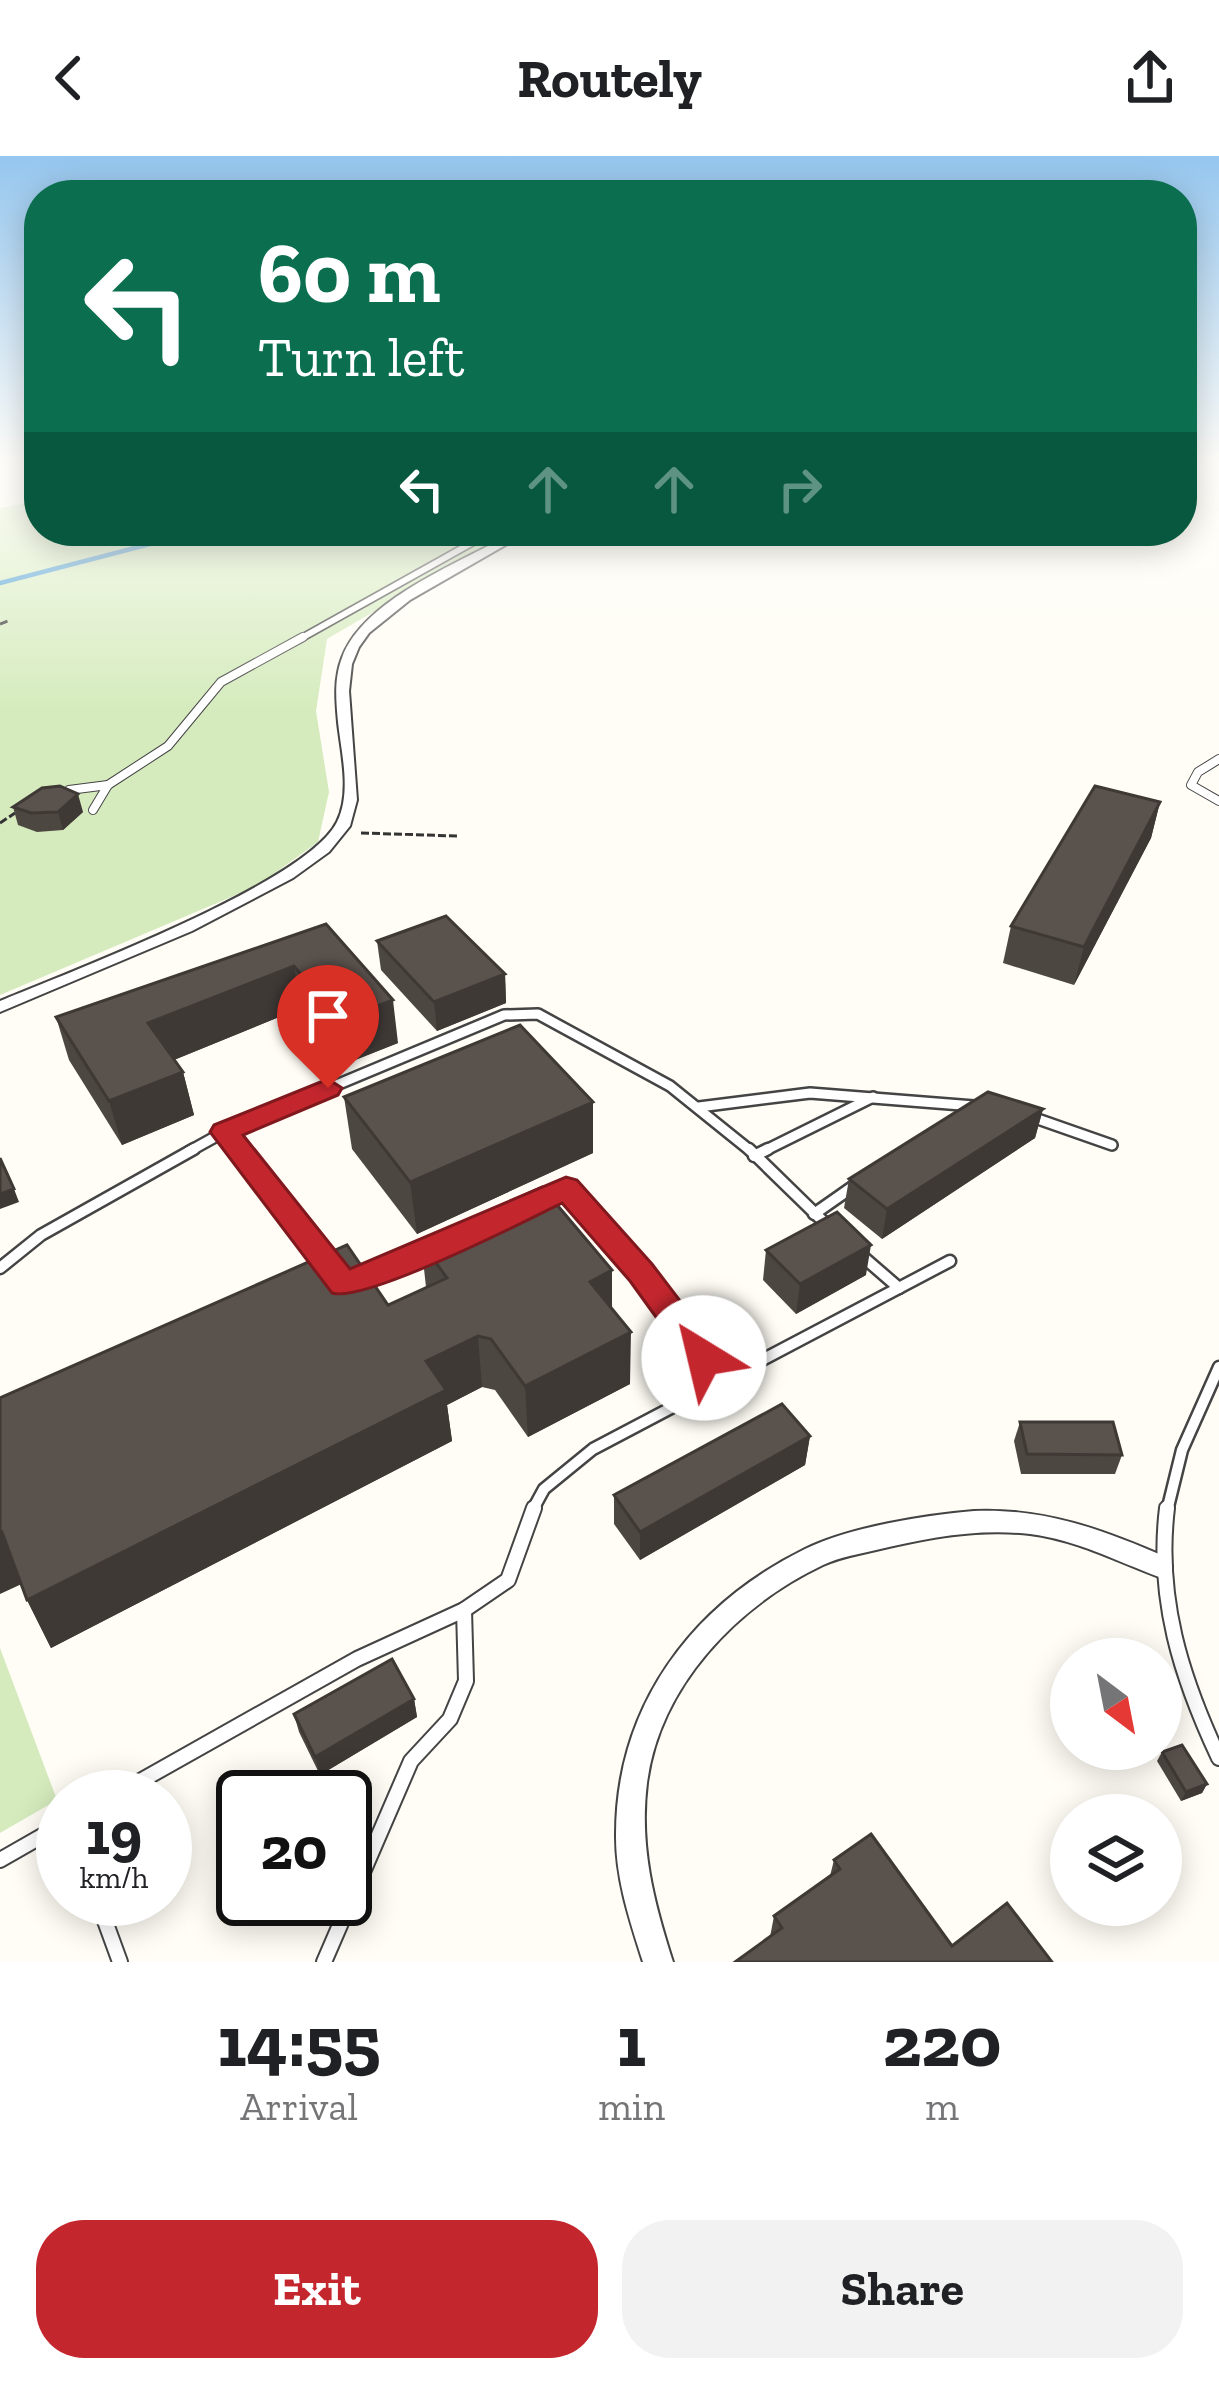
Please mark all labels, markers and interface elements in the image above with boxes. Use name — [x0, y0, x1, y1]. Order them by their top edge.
icon: back — [36, 45, 102, 111]
icon: share — [1117, 45, 1183, 111]
text: Routely — [517, 46, 702, 111]
text: 60 m — [258, 223, 441, 324]
icon: left — [60, 228, 216, 384]
text: Turn left — [258, 325, 465, 390]
icon: left — [389, 456, 455, 522]
icon: ahead — [515, 456, 581, 522]
icon: ahead — [641, 456, 707, 522]
icon: right — [767, 456, 833, 522]
pin — [277, 965, 379, 1088]
icon: arrive — [295, 983, 361, 1049]
position arrow — [641, 1295, 767, 1421]
north arrow — [1050, 1638, 1182, 1770]
map controls — [1050, 1638, 1182, 1926]
speed limit sign: 20 — [216, 1770, 372, 1926]
button: layers — [1050, 1794, 1182, 1926]
text: 19 — [86, 1797, 142, 1869]
text: km/h — [80, 1860, 148, 1896]
text: 14:55 — [218, 1998, 381, 2084]
text: 1 — [617, 1998, 646, 2084]
text: 220 — [883, 1998, 1001, 2084]
text: Arrival — [240, 2083, 358, 2130]
text: min — [598, 2083, 665, 2130]
text: m — [925, 2083, 959, 2130]
button: Exit — [36, 2220, 598, 2358]
button: Share — [622, 2220, 1183, 2358]

